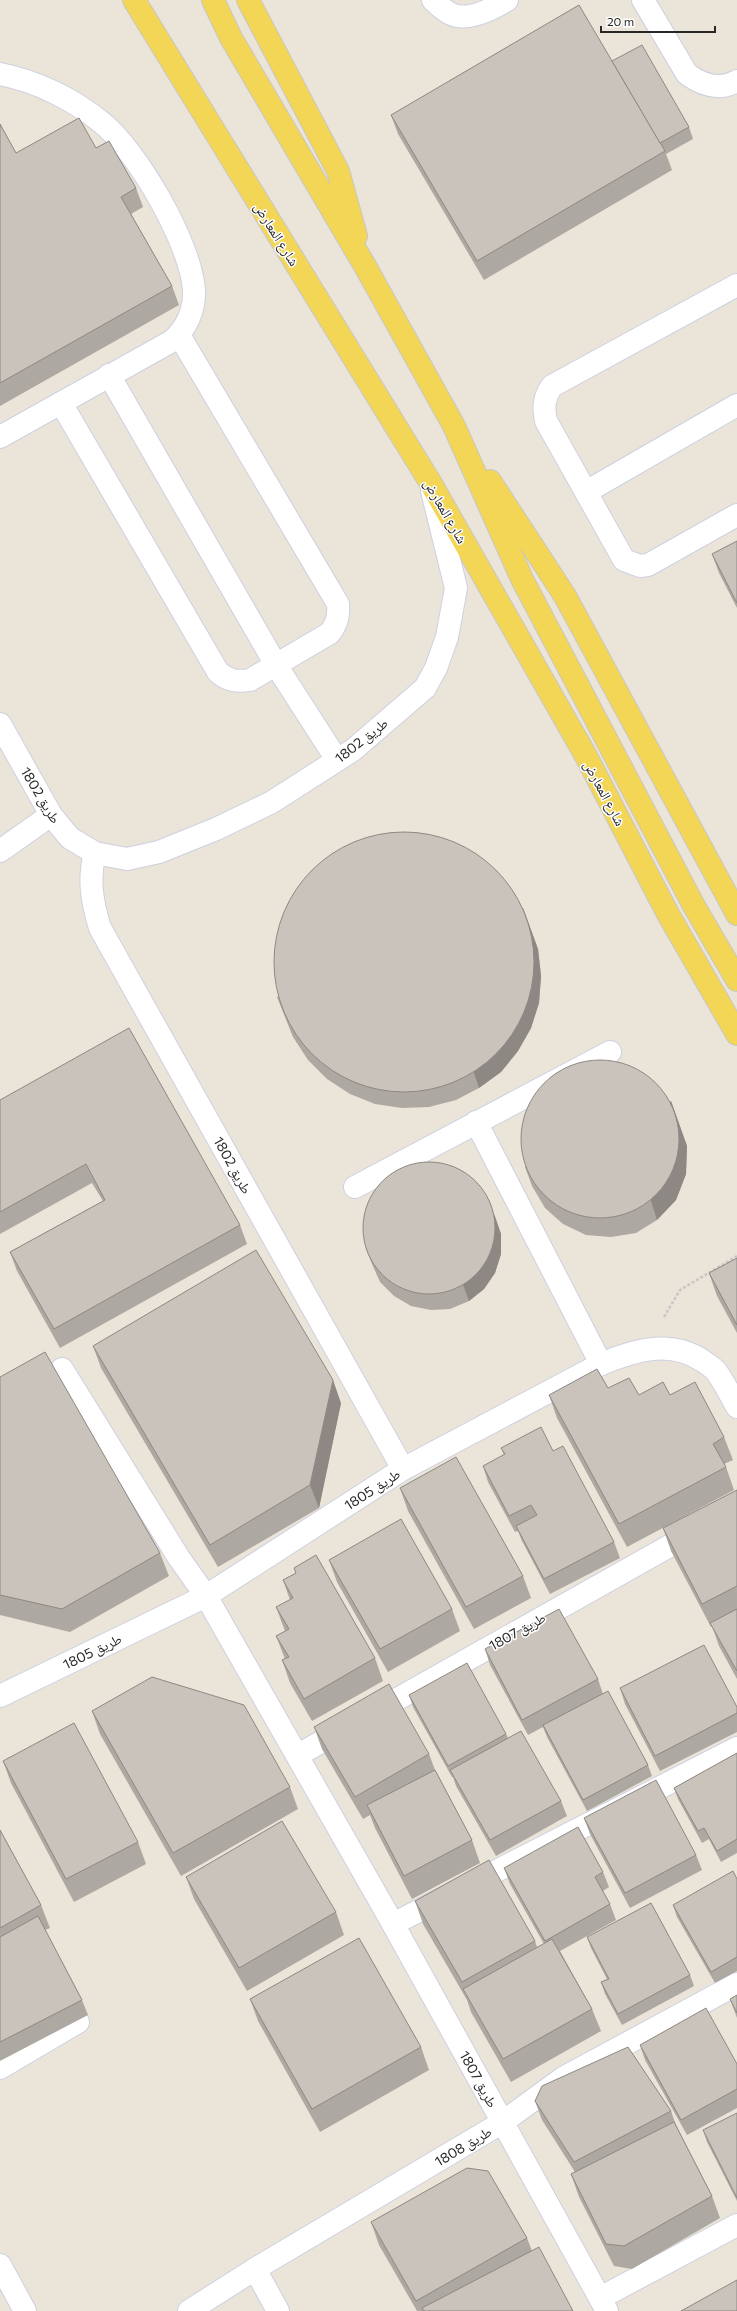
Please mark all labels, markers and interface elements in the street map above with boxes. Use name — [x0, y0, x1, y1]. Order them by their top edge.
scale bar — [601, 8, 715, 34]
text: 20 m — [607, 14, 634, 28]
street label: شارع المعارض — [249, 199, 303, 270]
street label: شارع المعارض — [419, 476, 471, 547]
street label: طريق 1802 — [331, 714, 392, 768]
street label: شارع المعارض — [579, 757, 629, 829]
street label: طريق 1802 — [16, 764, 64, 827]
street label: طريق 1802 — [209, 1133, 256, 1198]
street label: طريق 1805 — [341, 1465, 404, 1515]
street label: طريق 1807 — [486, 1608, 549, 1655]
street label: طريق 1805 — [60, 1630, 125, 1674]
street label: طريق 1807 — [455, 2048, 502, 2111]
street label: طريق 1808 — [431, 2122, 496, 2171]

